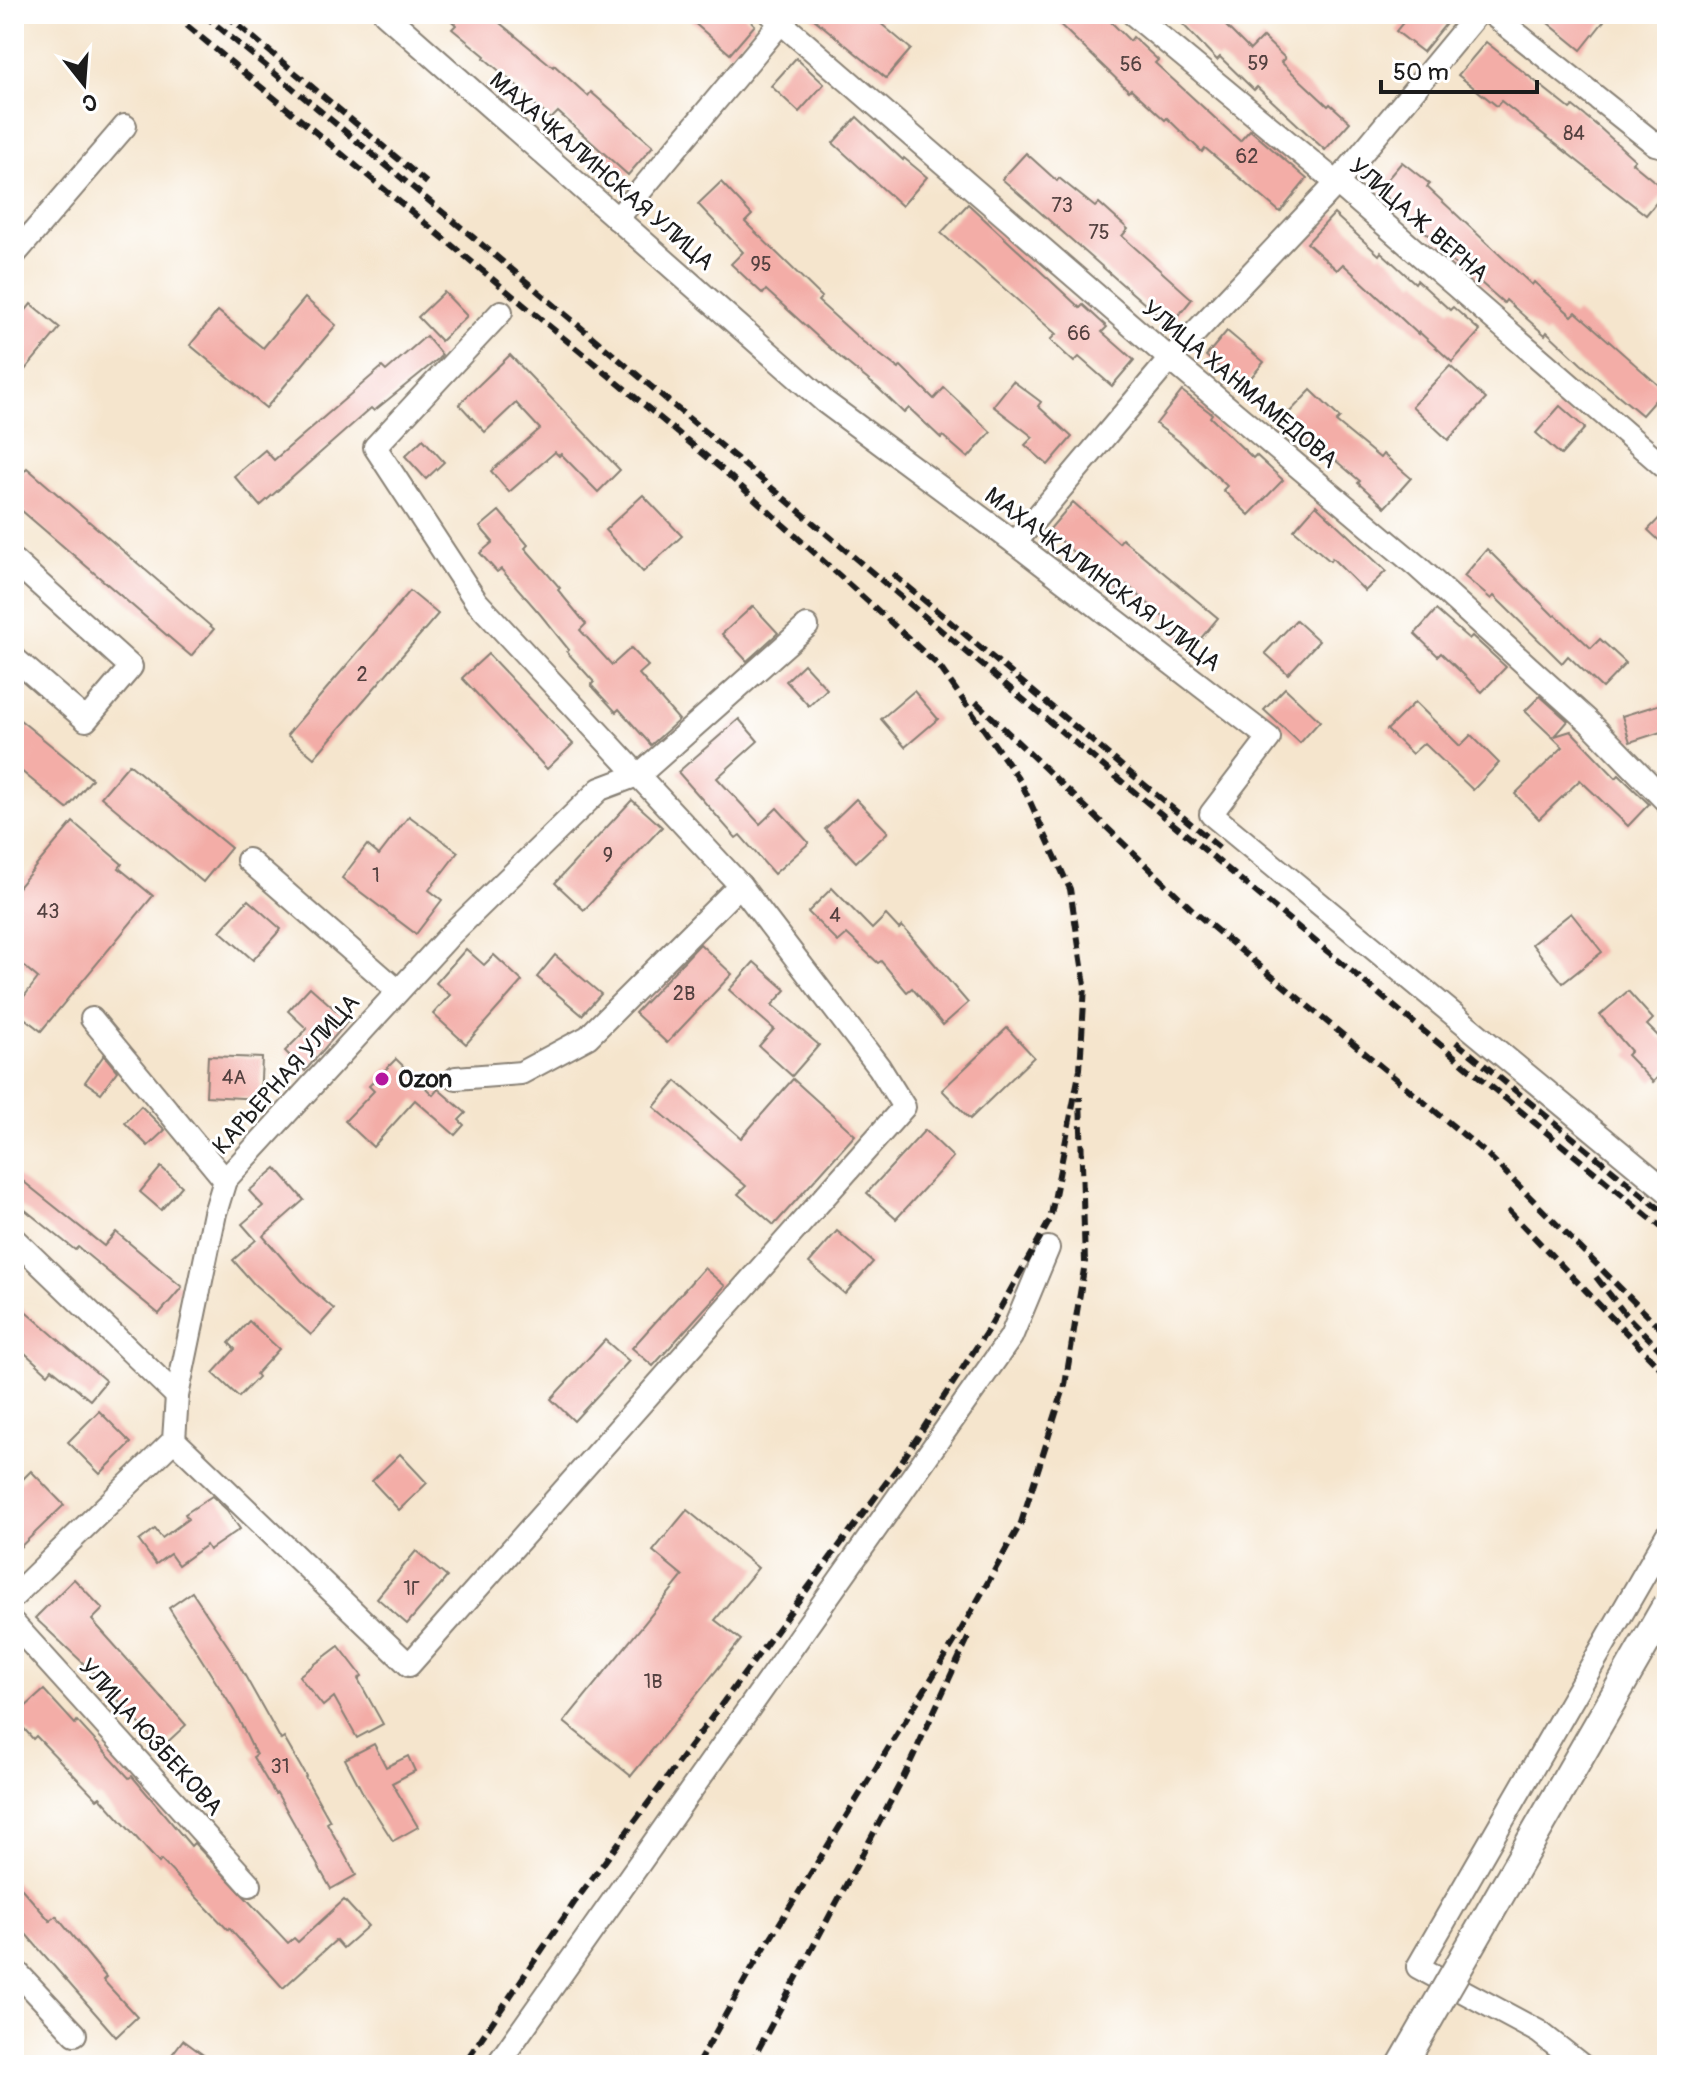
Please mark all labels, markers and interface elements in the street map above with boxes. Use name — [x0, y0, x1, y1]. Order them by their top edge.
north arrow — [44, 44, 124, 124]
scale bar — [1381, 44, 1537, 94]
house number: 59 — [1247, 51, 1269, 76]
house number: 56 — [1120, 52, 1142, 77]
text: 50 m — [1393, 58, 1449, 87]
street label: МАХАЧКАЛИНСКАЯ УЛИЦА — [483, 66, 720, 277]
text: С — [79, 87, 100, 118]
house number: 84 — [1563, 121, 1585, 146]
house number: 62 — [1236, 144, 1258, 169]
street label: УЛИЦА Ж. ВЕРНА — [1343, 152, 1494, 289]
house number: 73 — [1051, 193, 1073, 218]
house number: 75 — [1088, 220, 1110, 245]
house number: 95 — [750, 252, 772, 277]
street label: УЛИЦА ХАНМАМЕДОВА — [1136, 294, 1343, 475]
house number: 66 — [1067, 321, 1091, 346]
street label: МАХАЧКАЛИНСКАЯ УЛИЦА — [979, 481, 1227, 678]
house number: 2 — [356, 662, 368, 687]
house number: 9 — [603, 843, 613, 868]
house number: 1 — [372, 863, 380, 888]
house number: 43 — [37, 899, 59, 924]
house number: 4 — [829, 903, 841, 928]
house number: 2В — [673, 981, 695, 1006]
street label: КАРЬЕРНАЯ УЛИЦА — [207, 988, 366, 1161]
house number: 4А — [222, 1065, 246, 1090]
place label: Ozon — [398, 1065, 452, 1094]
marker: Ozon — [373, 1070, 391, 1088]
house number: 1Г — [403, 1576, 421, 1601]
street label: УЛИЦА ЮЗБЕКОВА — [73, 1653, 229, 1822]
house number: 1В — [643, 1669, 663, 1694]
house number: 31 — [271, 1754, 289, 1779]

